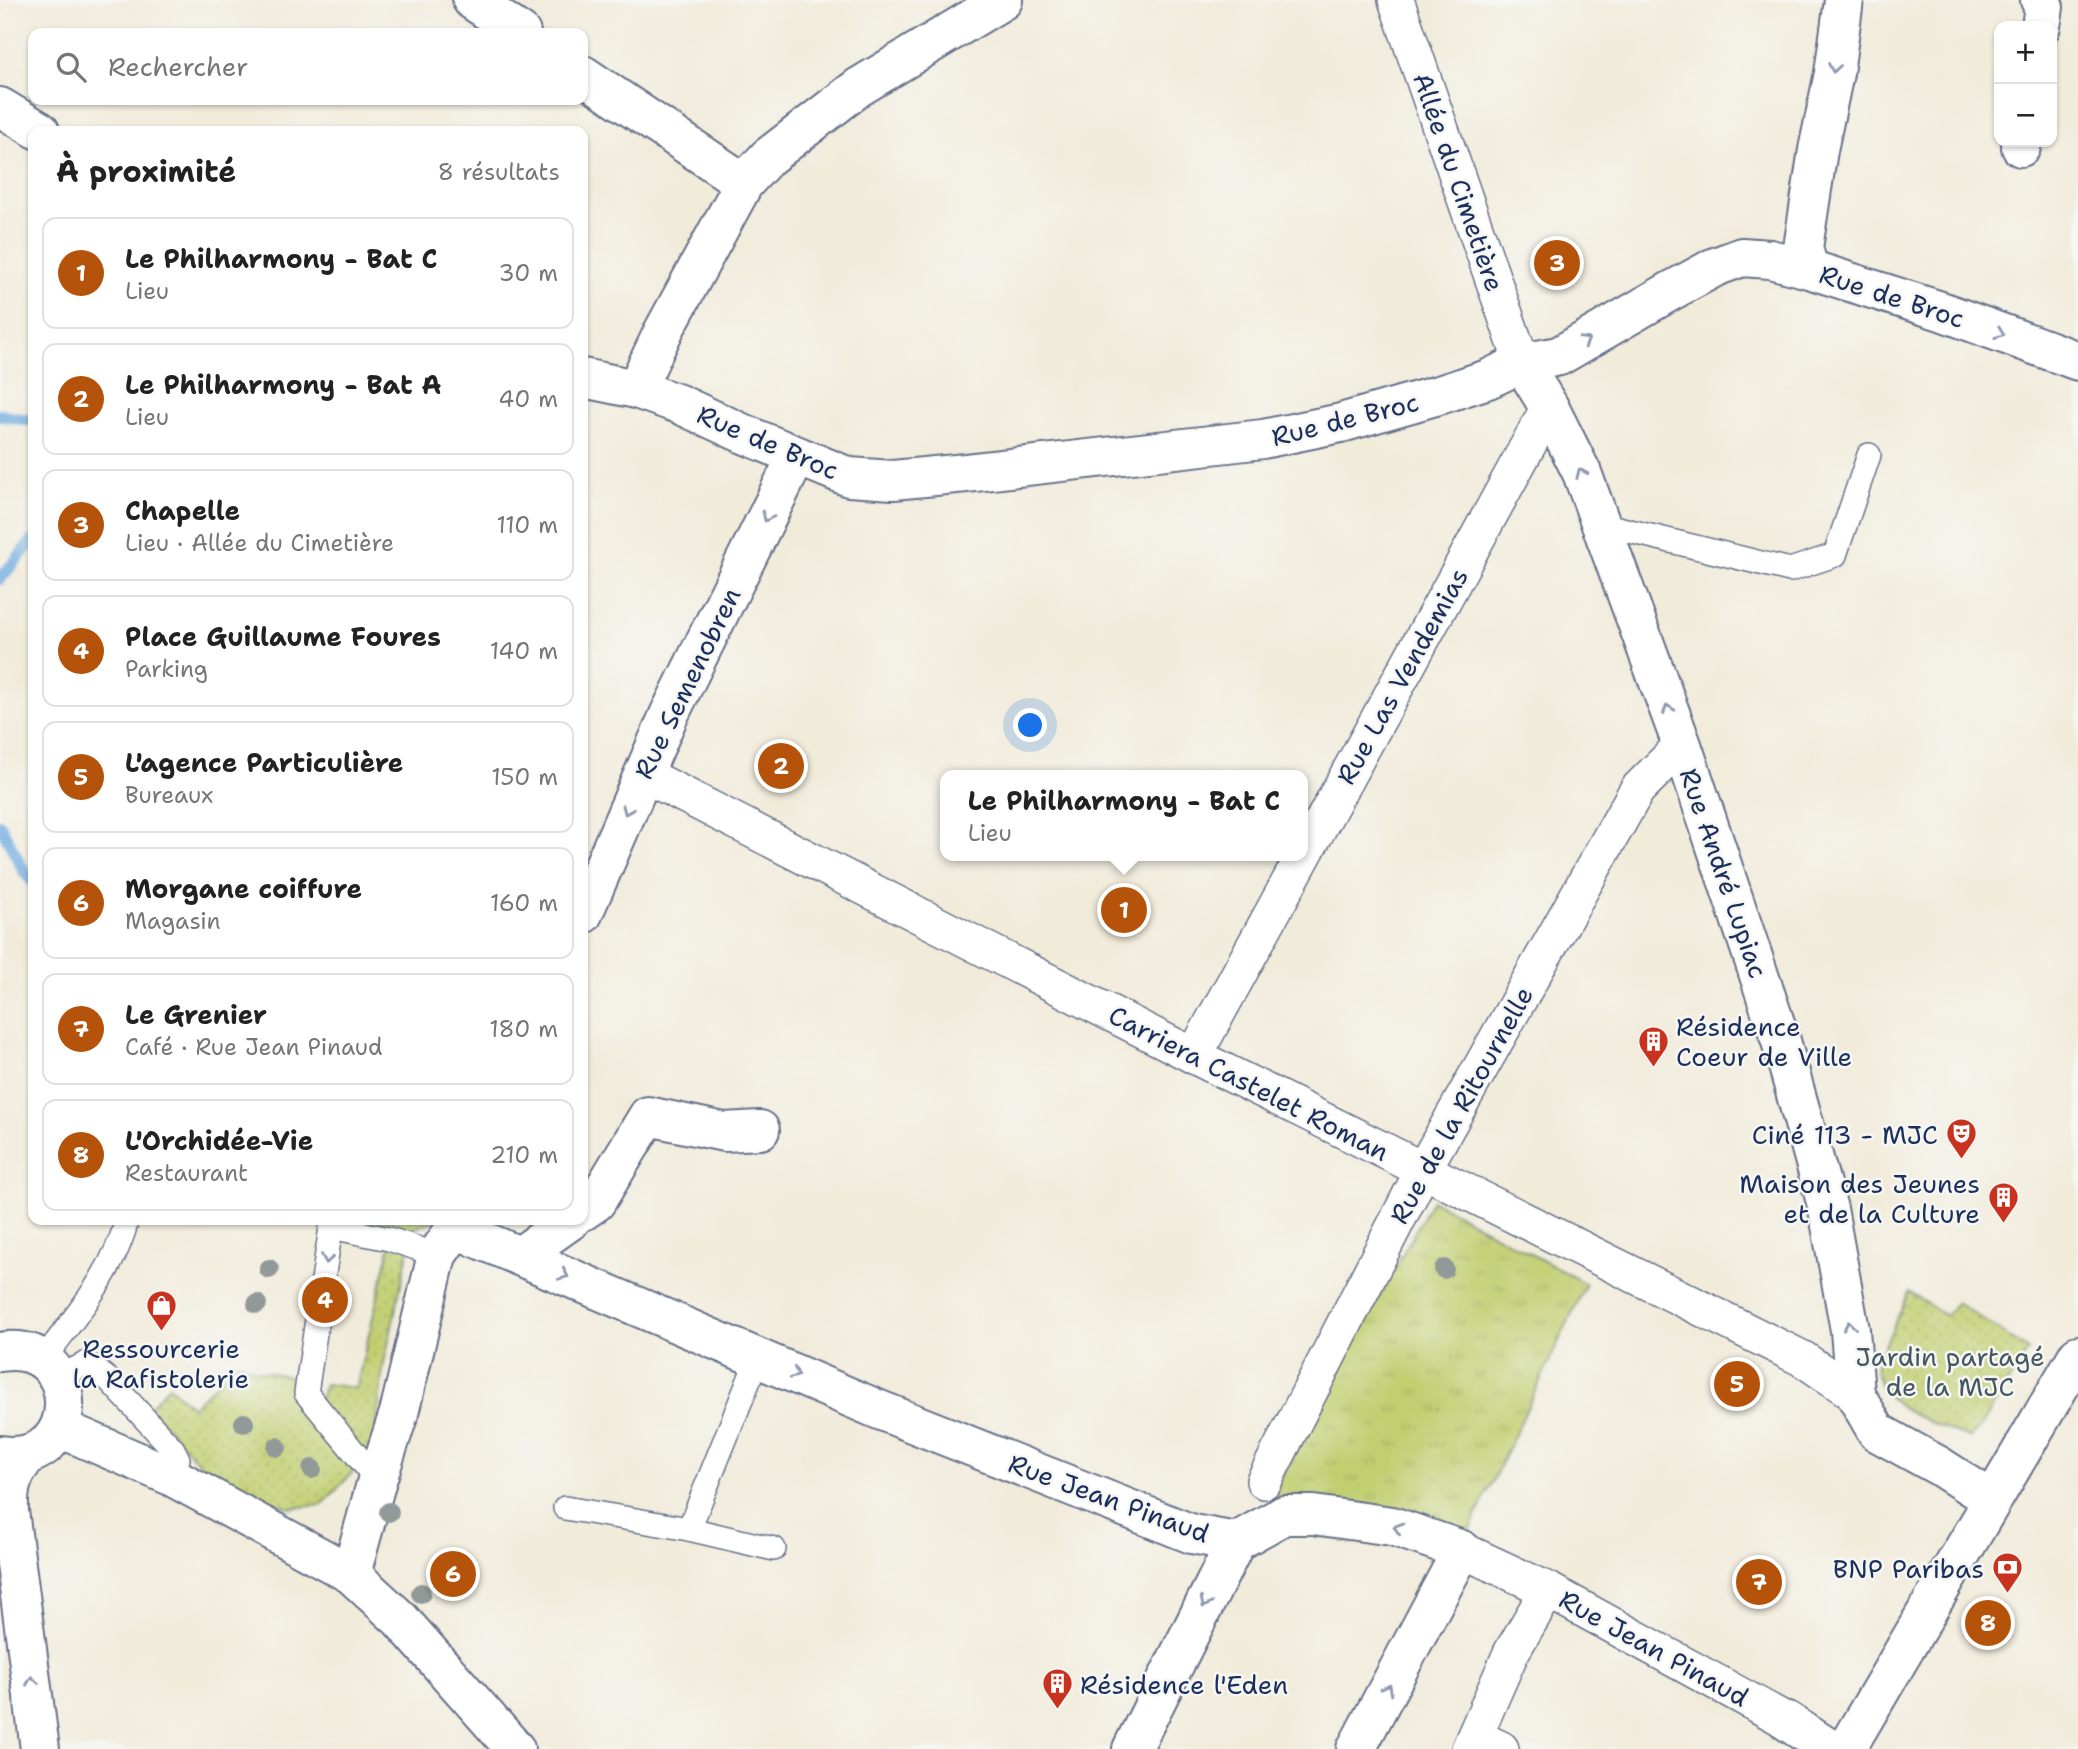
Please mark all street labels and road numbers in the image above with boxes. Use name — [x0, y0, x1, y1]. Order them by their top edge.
street label: Allée du Cimetière — [1405, 68, 1513, 296]
street label: Rue de Broc — [1815, 256, 1969, 336]
street label: Rue de Broc — [1268, 384, 1422, 454]
street label: Rue de Broc — [692, 396, 844, 488]
street label: Rue Las Vendemias — [1328, 562, 1476, 790]
street label: Rue Semenobren — [626, 582, 748, 784]
street label: Rue André Lupiac — [1672, 763, 1776, 983]
street label: Rue de la Ritournelle — [1381, 980, 1541, 1230]
street label: Carriera Castelet Roman — [1103, 997, 1395, 1169]
street label: Rue Jean Pinaud — [1004, 1445, 1214, 1551]
street label: Rue Jean Pinaud — [1553, 1581, 1755, 1715]

